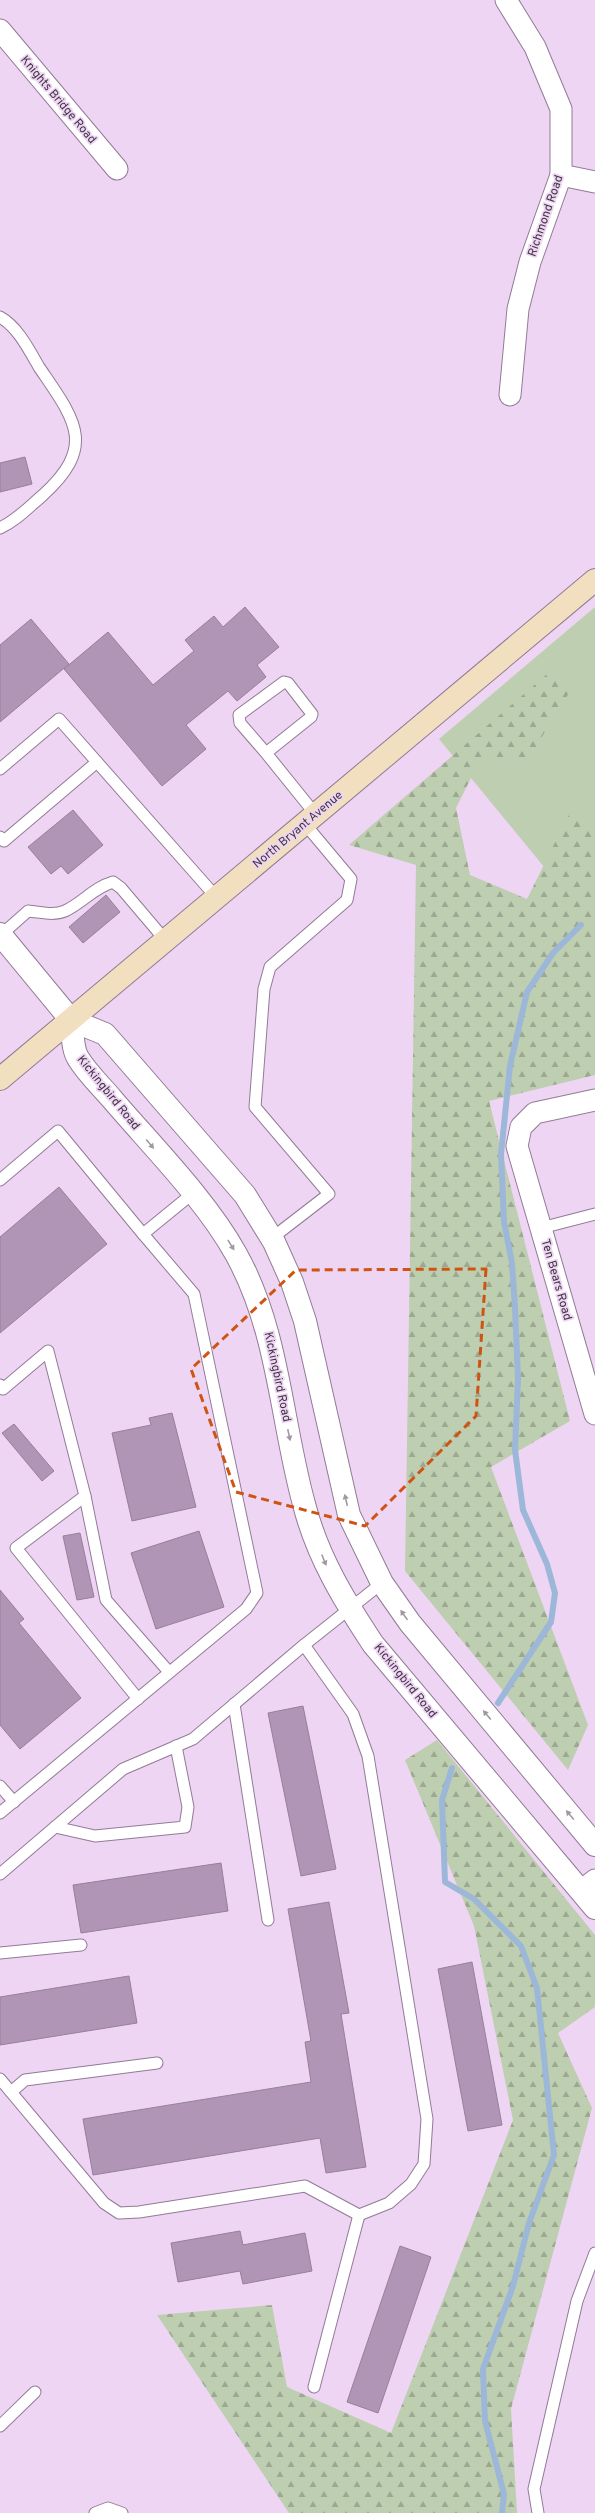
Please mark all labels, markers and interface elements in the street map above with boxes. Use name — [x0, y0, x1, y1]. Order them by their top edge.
street label: Knights Bridge Road — [17, 53, 99, 147]
street label: Richmond Road — [525, 173, 567, 259]
street label: North Bryant Avenue — [250, 788, 346, 872]
street label: Kickingbird Road — [73, 1052, 143, 1134]
one-way arrow — [145, 1138, 154, 1149]
street label: Ten Bears Road — [537, 1238, 575, 1322]
one-way arrow — [227, 1239, 234, 1251]
street label: Kickingbird Road — [260, 1331, 294, 1423]
one-way arrow — [287, 1429, 293, 1441]
one-way arrow — [342, 1494, 348, 1506]
one-way arrow — [321, 1555, 327, 1566]
one-way arrow — [400, 1610, 408, 1620]
street label: Kickingbird Road — [370, 1640, 440, 1722]
one-way arrow — [482, 1710, 491, 1721]
one-way arrow — [566, 1810, 575, 1821]

